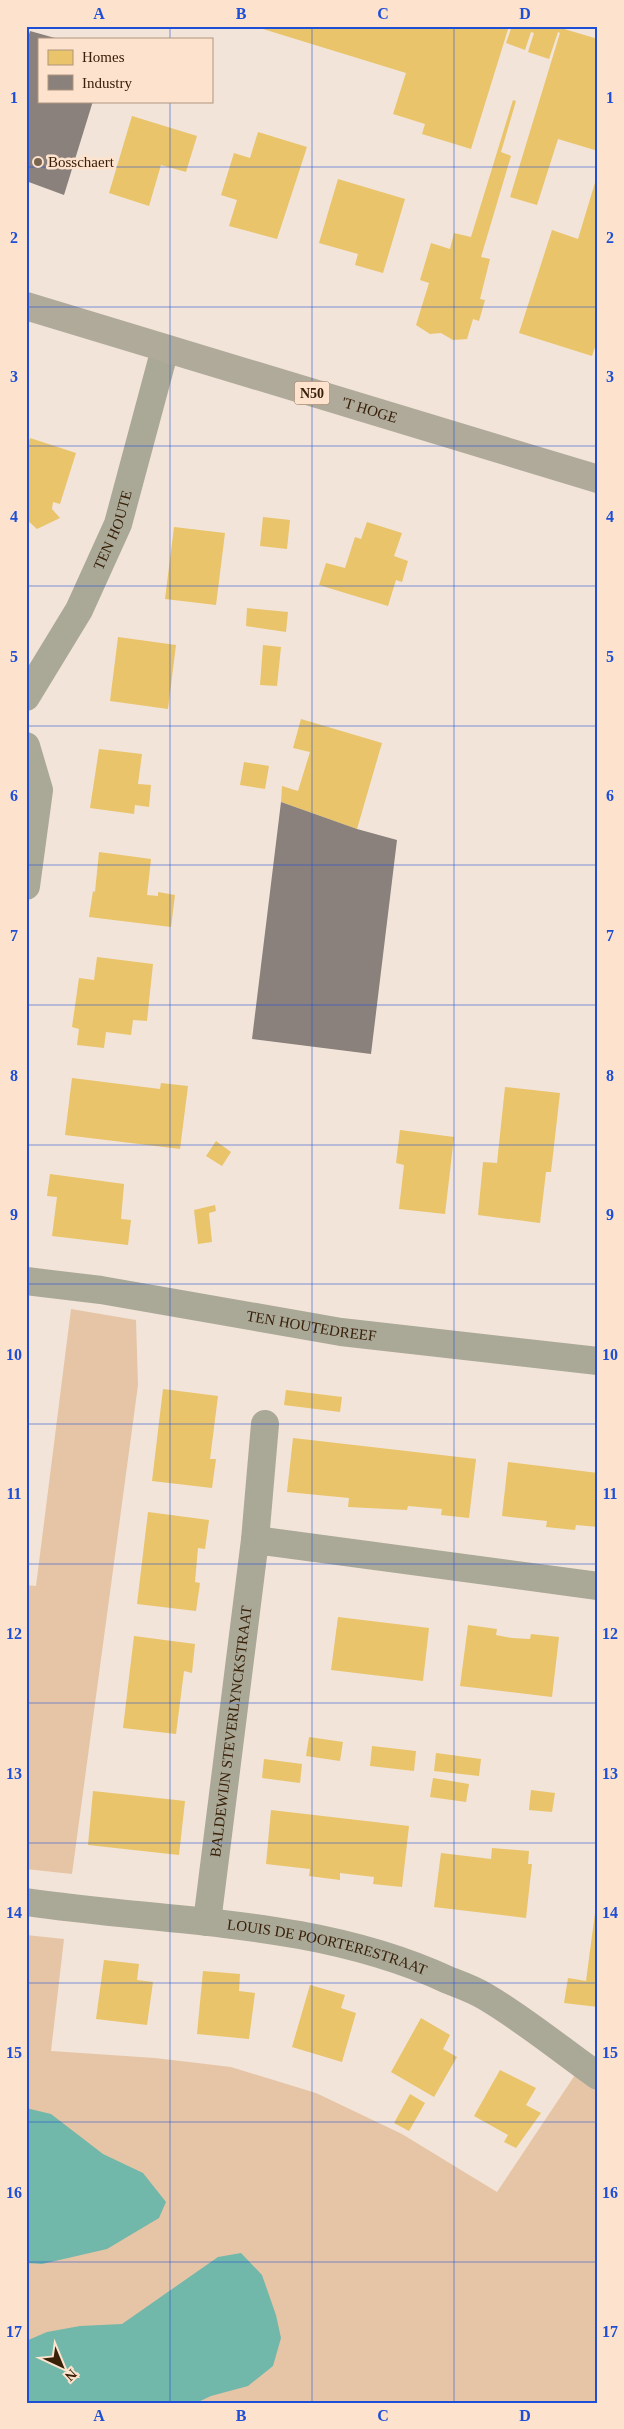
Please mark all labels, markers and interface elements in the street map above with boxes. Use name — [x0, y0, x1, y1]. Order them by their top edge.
text: A — [93, 5, 105, 22]
text: B — [236, 5, 247, 22]
text: C — [377, 5, 389, 22]
text: D — [519, 5, 531, 22]
legend — [38, 38, 212, 102]
text: Homes — [82, 49, 125, 65]
text: Industry — [82, 75, 132, 91]
text: 1 — [10, 89, 18, 106]
text: 1 — [606, 89, 614, 106]
place label: Bosschaert — [48, 154, 115, 170]
marker: Bosschaert — [32, 156, 44, 168]
text: 2 — [10, 229, 18, 246]
text: 2 — [606, 229, 614, 246]
text: 3 — [10, 368, 18, 385]
text: 3 — [606, 368, 614, 385]
road number: N50 — [294, 382, 330, 404]
street label: 'T HOGE — [340, 394, 399, 426]
street label: TEN HOUTE — [90, 489, 135, 572]
text: 4 — [10, 508, 18, 525]
text: 4 — [606, 508, 614, 525]
text: 5 — [10, 648, 18, 665]
text: 5 — [606, 648, 614, 665]
text: 6 — [10, 787, 18, 804]
text: 6 — [606, 787, 614, 804]
text: 7 — [10, 927, 18, 944]
text: 7 — [606, 927, 614, 944]
text: 8 — [10, 1067, 18, 1084]
text: 8 — [606, 1067, 614, 1084]
text: 9 — [10, 1206, 18, 1223]
text: 9 — [606, 1206, 614, 1223]
street label: TEN HOUTEDREEF — [245, 1308, 377, 1344]
text: 10 — [6, 1346, 22, 1363]
text: 10 — [602, 1346, 618, 1363]
text: 11 — [6, 1485, 22, 1502]
text: 11 — [602, 1485, 618, 1502]
street label: BALDEWIJN STEVERLYNCKSTRAAT — [207, 1605, 255, 1858]
text: 12 — [6, 1625, 22, 1642]
text: 12 — [602, 1625, 618, 1642]
text: 13 — [6, 1765, 22, 1782]
text: 13 — [602, 1765, 618, 1782]
text: 14 — [6, 1904, 22, 1921]
text: 14 — [602, 1904, 618, 1921]
street label: LOUIS DE POORTERESTRAAT — [226, 1916, 429, 1978]
text: 15 — [6, 2044, 22, 2061]
text: 15 — [602, 2044, 618, 2061]
text: 16 — [6, 2184, 22, 2201]
text: 16 — [602, 2184, 618, 2201]
text: 17 — [6, 2323, 22, 2340]
text: 17 — [602, 2323, 618, 2340]
north arrow — [38, 2342, 88, 2392]
text: N — [62, 2366, 80, 2384]
text: A — [93, 2407, 105, 2424]
text: B — [236, 2407, 247, 2424]
text: C — [377, 2407, 389, 2424]
text: D — [519, 2407, 531, 2424]

